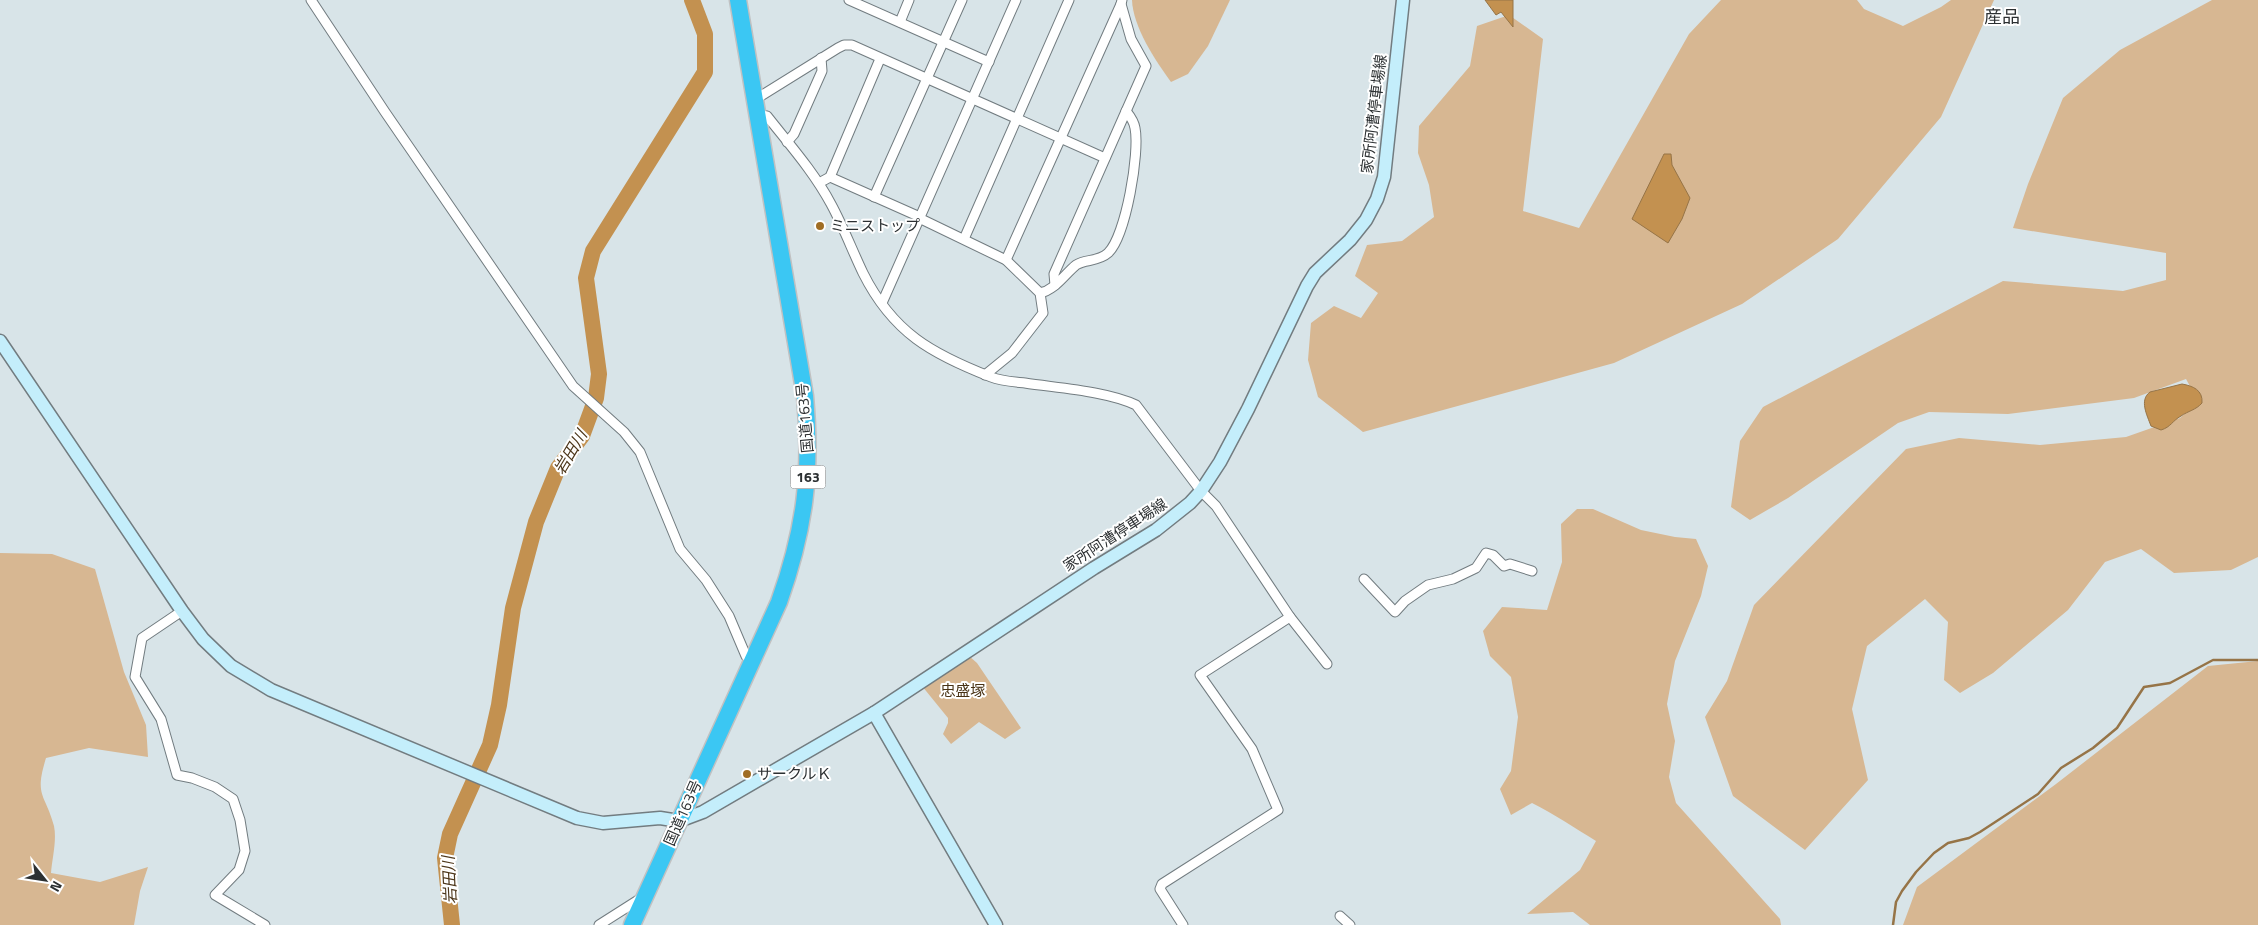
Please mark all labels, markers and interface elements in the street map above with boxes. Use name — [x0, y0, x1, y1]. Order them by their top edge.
district label: 産品 — [1984, 3, 2020, 30]
street label: 家所阿漕停車場線 — [1355, 53, 1392, 175]
place label: ミニストップ — [830, 214, 920, 237]
marker: ミニストップ — [814, 220, 826, 232]
street label: 国道163号 — [790, 382, 819, 454]
water label: 岩田川 — [547, 424, 594, 479]
road number: 163 — [790, 466, 826, 488]
street label: 家所阿漕停車場線 — [1058, 492, 1171, 577]
park label: 忠盛塚 — [940, 679, 986, 702]
place label: サークルＫ — [757, 762, 832, 785]
marker: サークルＫ — [741, 768, 753, 780]
street label: 国道163号 — [658, 776, 707, 850]
water label: 岩田川 — [436, 853, 462, 905]
north arrow — [20, 855, 70, 905]
text: N — [45, 877, 68, 896]

